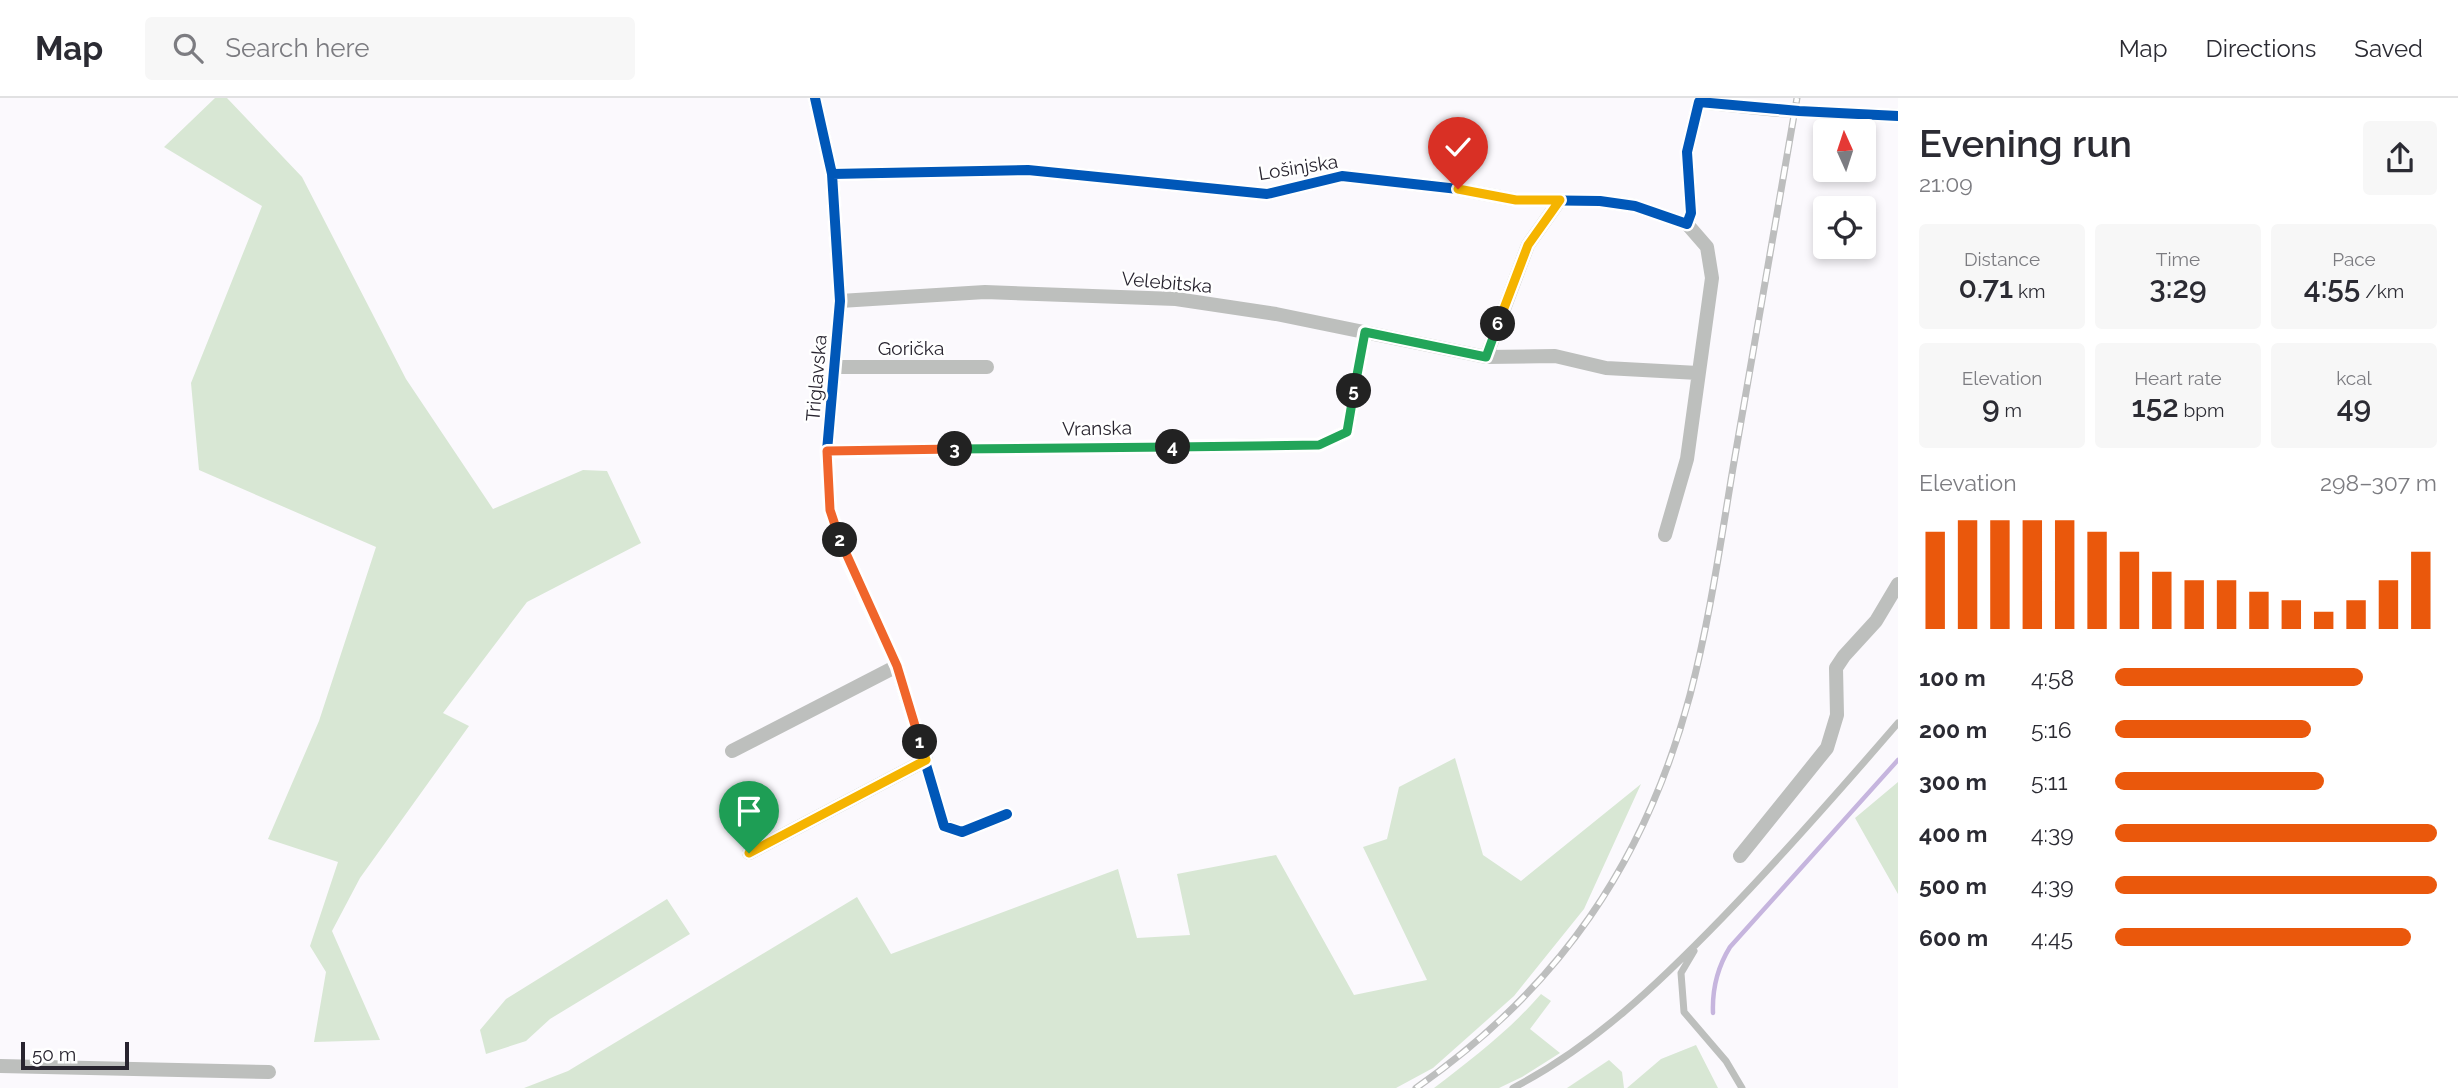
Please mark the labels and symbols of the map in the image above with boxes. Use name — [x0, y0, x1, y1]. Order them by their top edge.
pin — [1428, 117, 1488, 189]
north arrow — [1813, 119, 1876, 182]
street label: Lošinjska — [1257, 150, 1339, 184]
street label: Velebitska — [1121, 267, 1213, 297]
pin: 6 — [1480, 306, 1516, 342]
street label: Triglavska — [801, 334, 831, 422]
street label: Gorička — [878, 337, 944, 359]
pin: 5 — [1336, 374, 1372, 408]
street label: Vranska — [1062, 416, 1132, 440]
pin: 4 — [1156, 430, 1190, 464]
pin: 3 — [937, 432, 972, 466]
pin: 2 — [822, 522, 858, 558]
pin: 1 — [902, 724, 937, 760]
pin — [719, 781, 779, 853]
scale bar — [21, 1039, 130, 1071]

